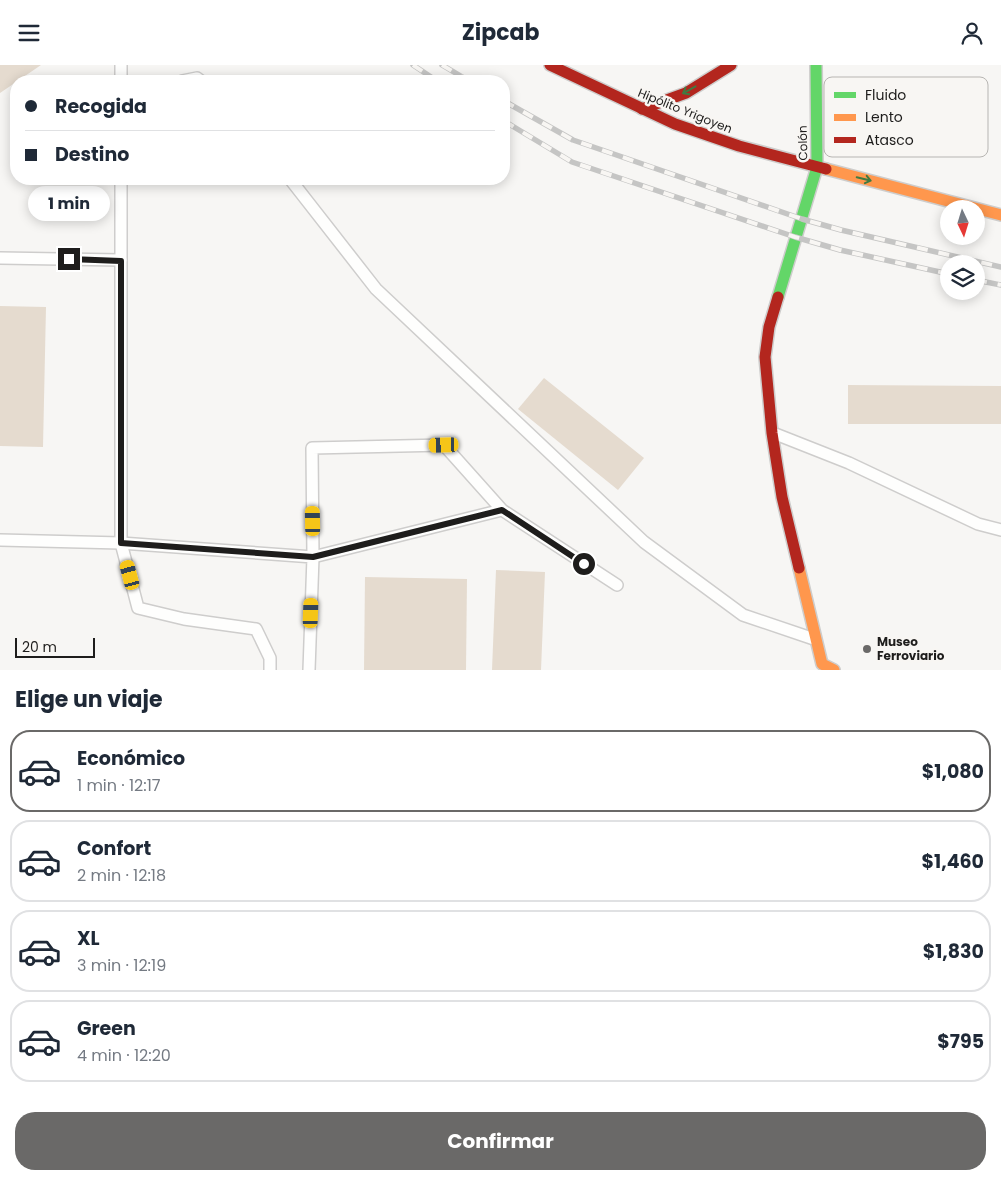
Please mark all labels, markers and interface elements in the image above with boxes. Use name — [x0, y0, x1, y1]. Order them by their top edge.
text: Zipcab — [462, 17, 539, 48]
icon: menu — [15, 19, 43, 47]
icon: person — [958, 19, 986, 47]
legend — [824, 77, 988, 157]
street label: Hipólito Yrigoyen — [635, 84, 735, 137]
text: Fluido — [865, 85, 906, 105]
one-way arrow — [682, 86, 697, 95]
text: Recogida — [55, 93, 147, 120]
text: Lento — [865, 107, 903, 127]
street label: Colón — [794, 125, 811, 161]
text: Atasco — [865, 130, 914, 150]
text: Destino — [55, 141, 129, 168]
one-way arrow — [855, 175, 871, 185]
callout: 1 min — [28, 186, 110, 221]
text: 1 min — [48, 192, 90, 215]
north arrow — [940, 200, 985, 245]
map controls — [940, 200, 985, 300]
route end — [58, 248, 80, 270]
button: layers — [940, 255, 985, 300]
car — [428, 437, 459, 453]
car — [305, 506, 320, 536]
route start — [573, 553, 595, 575]
car — [118, 559, 141, 591]
car — [302, 598, 319, 628]
place label: Museo Ferroviario — [877, 633, 945, 664]
scale bar — [15, 635, 95, 658]
text: 20 m — [22, 637, 57, 657]
marker: Museo Ferroviario — [861, 643, 873, 655]
text: Elige un viaje — [15, 684, 163, 715]
text: Económico — [77, 745, 185, 772]
icon: car — [17, 749, 62, 794]
text: $1,080 — [922, 758, 984, 785]
text: 1 min · 12:17 — [77, 774, 161, 797]
text: Confort — [77, 835, 151, 862]
icon: car — [17, 839, 62, 884]
text: $1,460 — [922, 848, 984, 875]
text: 2 min · 12:18 — [77, 864, 166, 887]
text: XL — [77, 925, 100, 952]
icon: car — [17, 929, 62, 974]
text: $1,830 — [923, 938, 984, 965]
text: 3 min · 12:19 — [77, 954, 166, 977]
text: Green — [77, 1015, 136, 1042]
icon: car — [17, 1019, 62, 1064]
text: $795 — [937, 1028, 984, 1055]
text: 4 min · 12:20 — [77, 1044, 171, 1067]
button: Confirmar — [15, 1112, 986, 1170]

